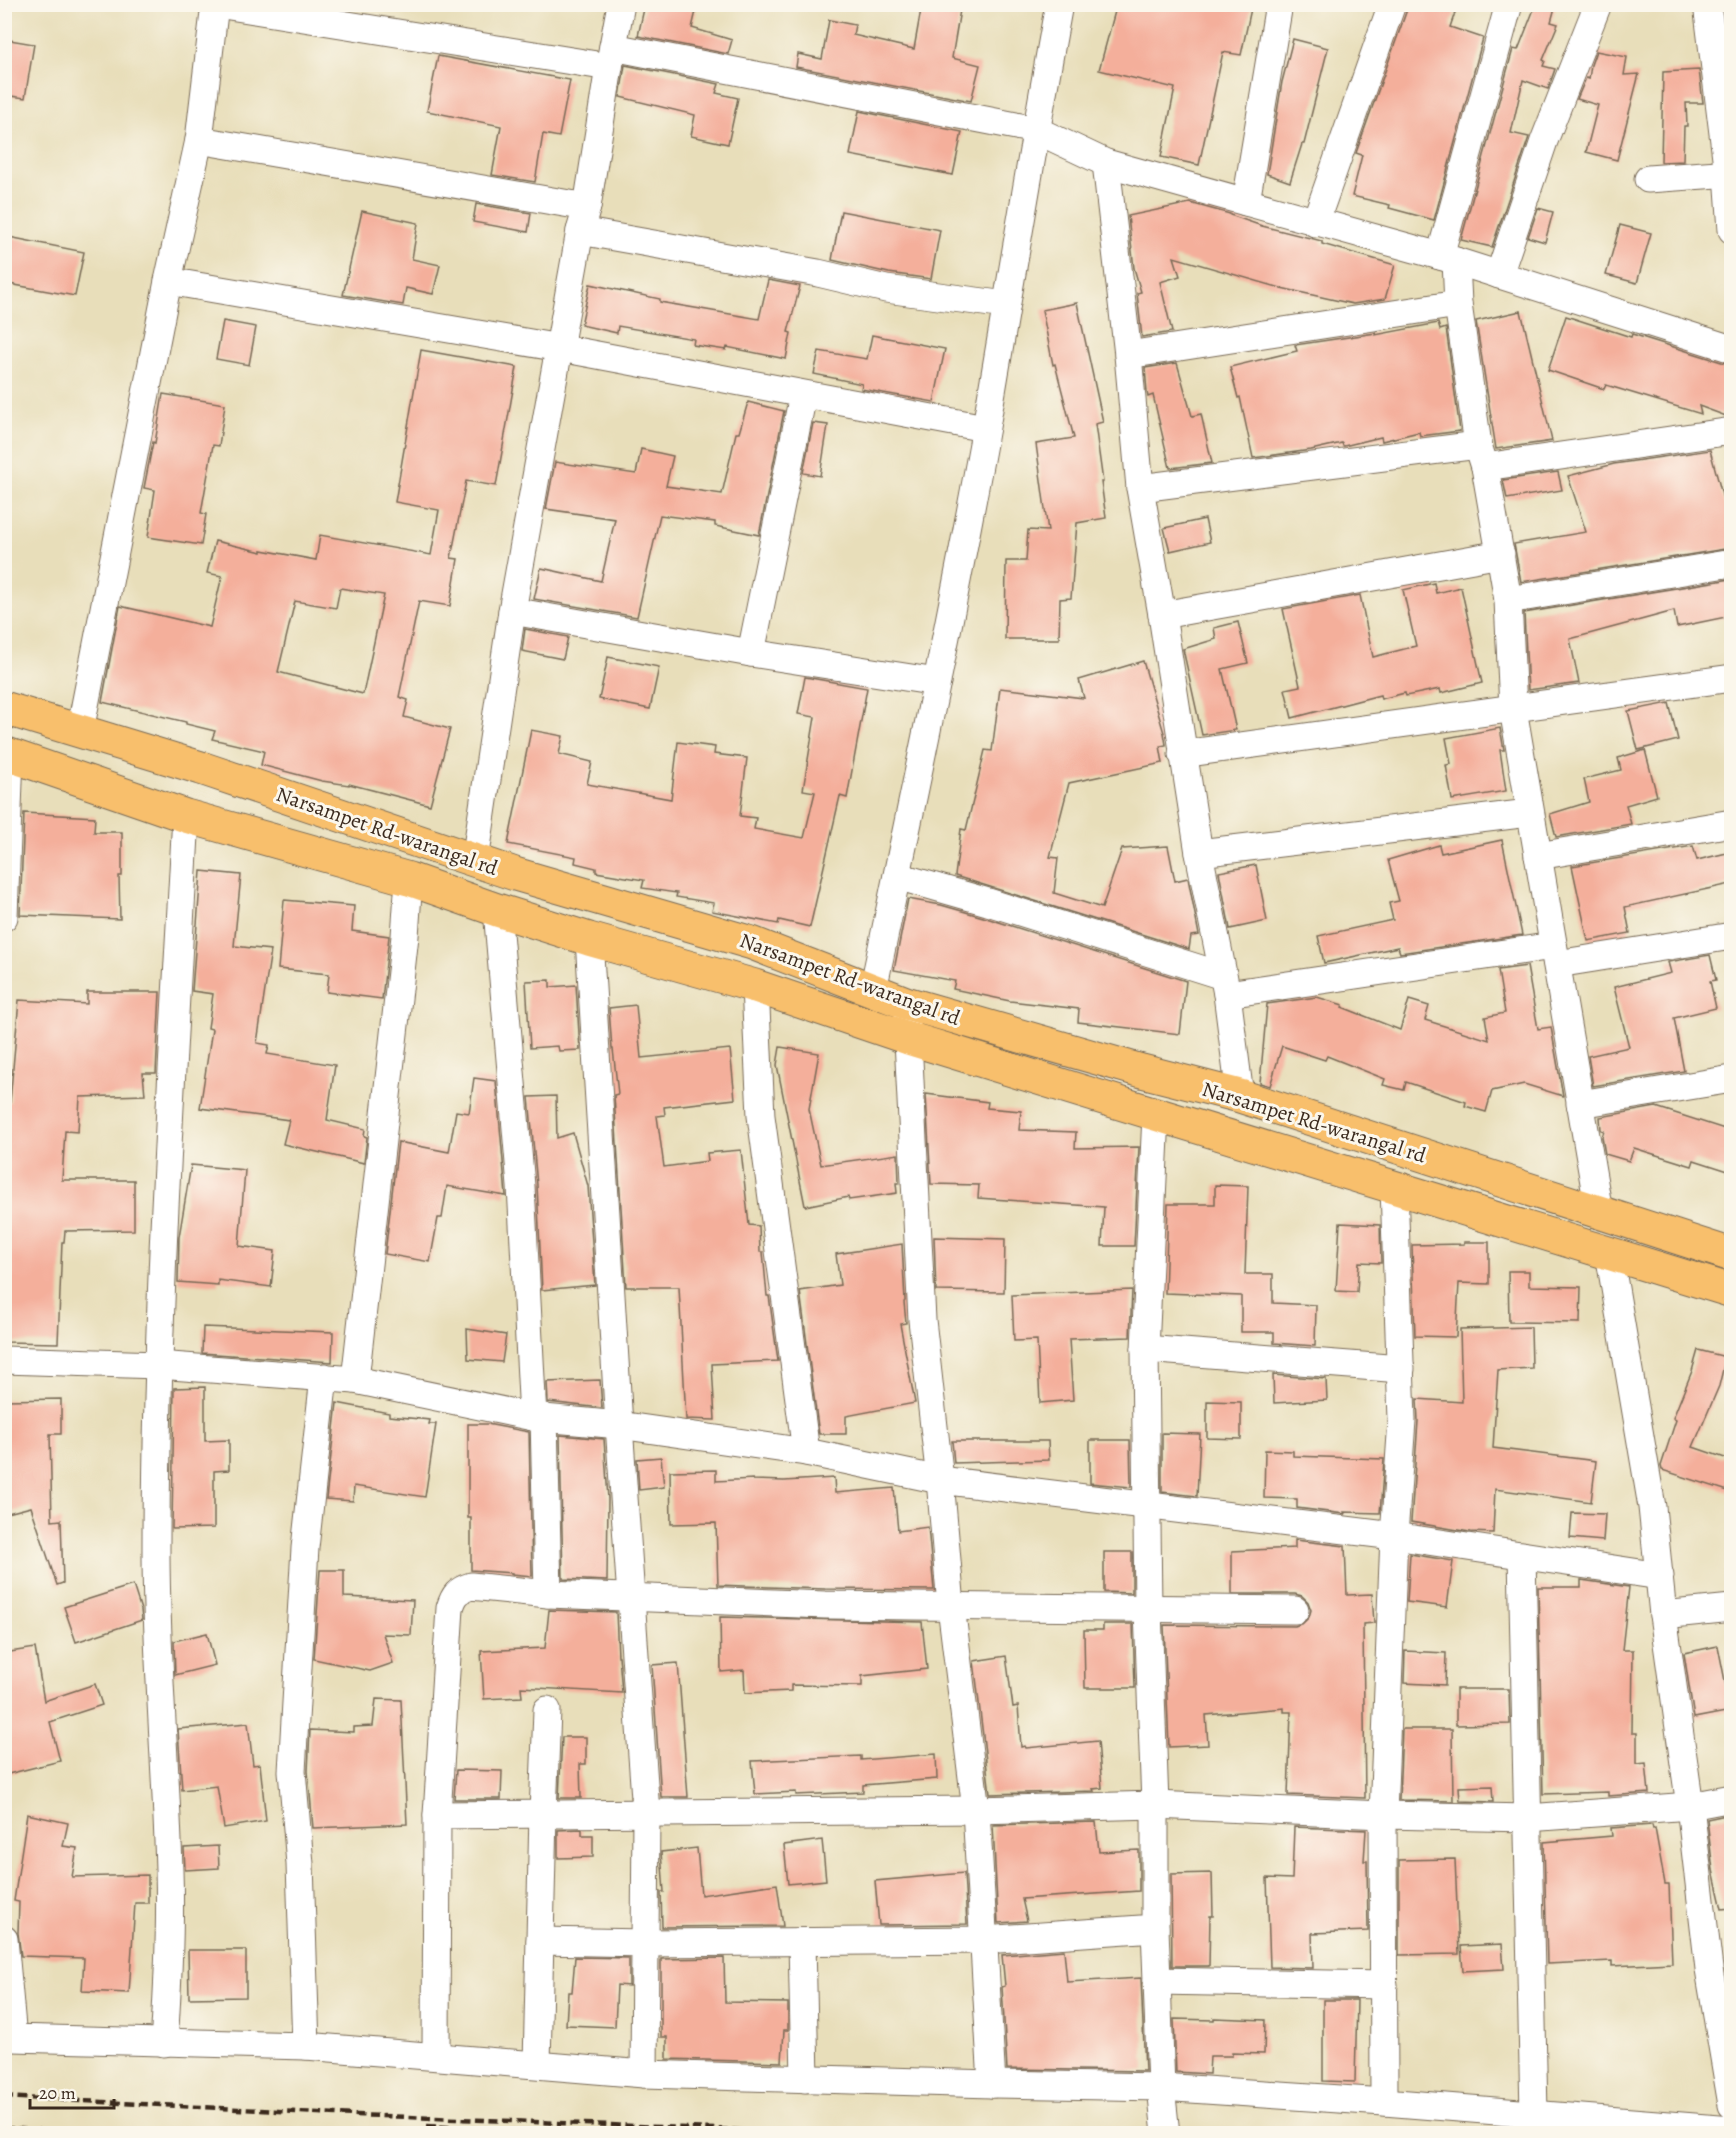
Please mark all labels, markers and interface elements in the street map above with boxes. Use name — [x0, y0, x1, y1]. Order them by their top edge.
street label: Narsampet Rd-warangal rd — [272, 780, 502, 882]
street label: Narsampet Rd-warangal rd — [736, 926, 965, 1032]
street label: Narsampet Rd-warangal rd — [1199, 1075, 1430, 1170]
scale bar — [30, 2072, 114, 2110]
text: 20 m — [39, 2081, 76, 2105]

